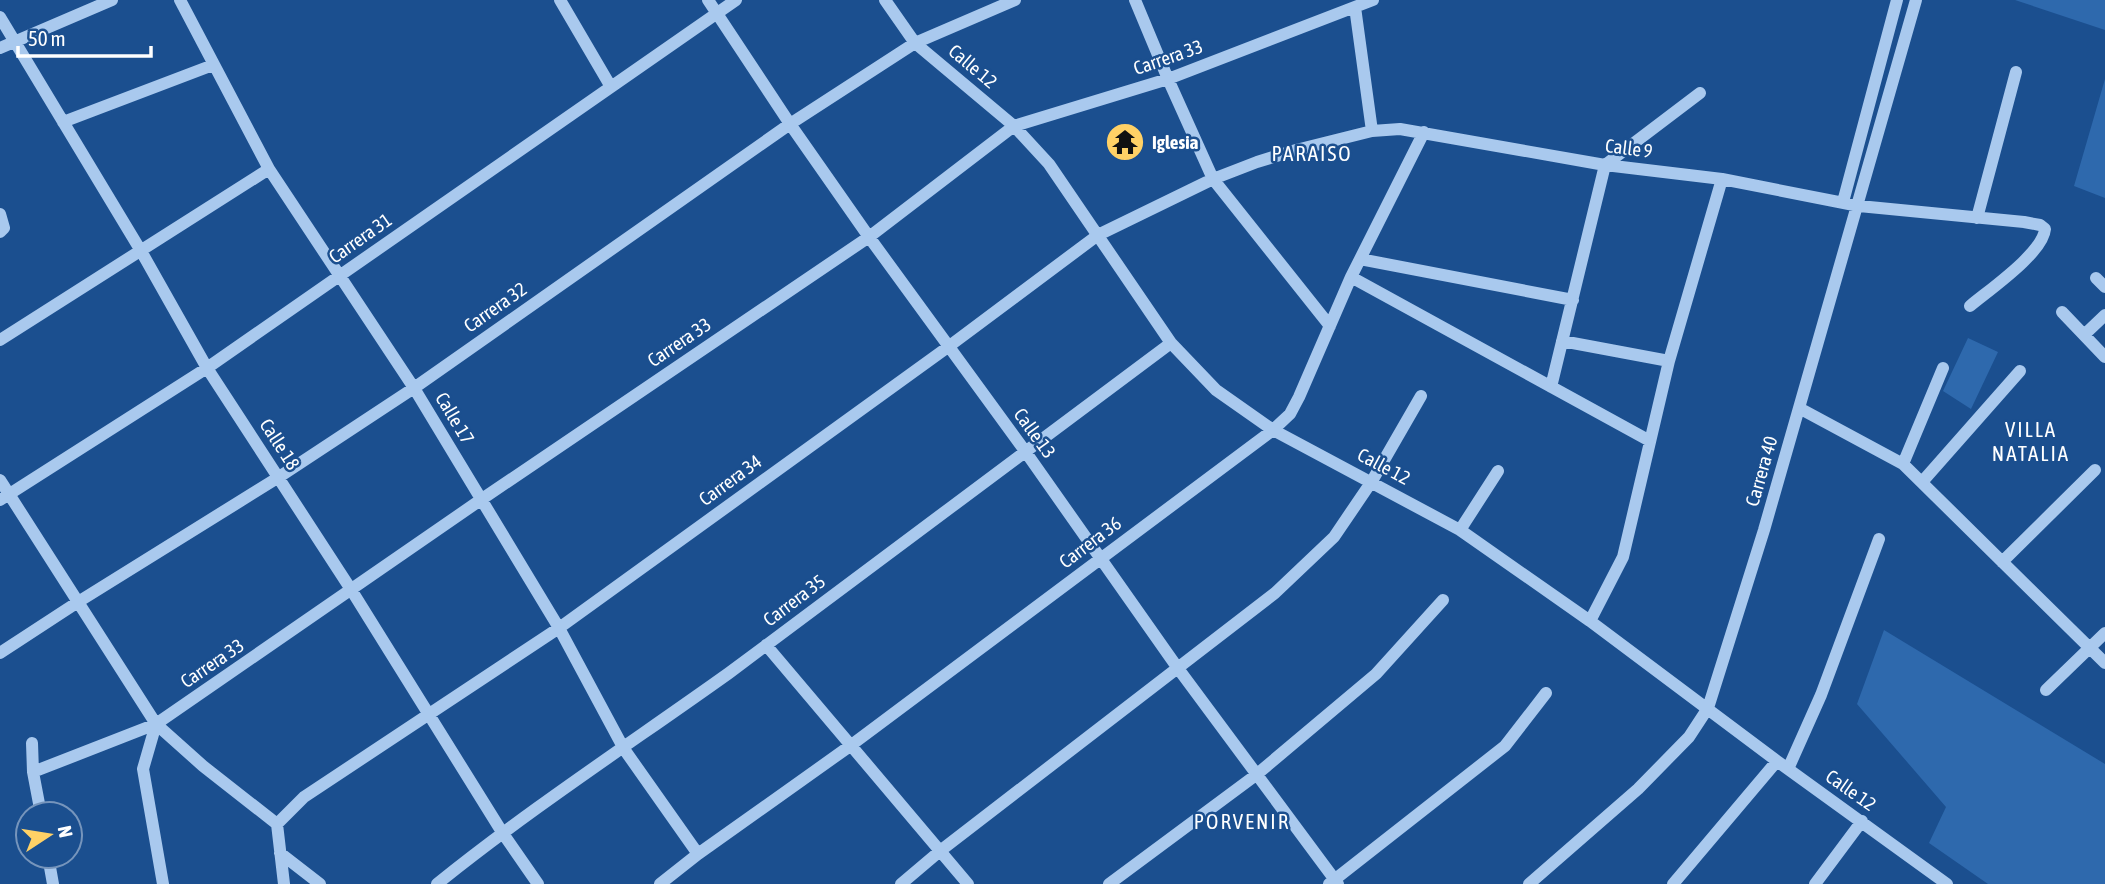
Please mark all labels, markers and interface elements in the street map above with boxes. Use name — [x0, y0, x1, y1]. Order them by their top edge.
scale bar — [18, 14, 150, 58]
text: 50 m — [28, 26, 66, 50]
street label: Carrera 33 — [1130, 35, 1206, 79]
street label: Calle 12 — [944, 39, 1002, 93]
temple icon: Iglesia — [1104, 121, 1146, 163]
place label: Iglesia — [1152, 131, 1199, 153]
street label: Calle 9 — [1604, 134, 1654, 162]
district label: PARAISO — [1272, 141, 1352, 165]
street label: Carrera 31 — [324, 208, 396, 268]
street label: Carrera 32 — [459, 277, 531, 337]
street label: Carrera 33 — [643, 313, 715, 371]
street label: Calle 17 — [431, 388, 479, 448]
street label: Calle 13 — [1010, 404, 1060, 462]
street label: Calle 18 — [255, 414, 305, 474]
district label: VILLA NATALIA — [1992, 417, 2070, 465]
street label: Carrera 40 — [1741, 433, 1781, 509]
street label: Calle 12 — [1354, 443, 1414, 489]
street label: Carrera 34 — [695, 450, 766, 510]
street label: Carrera 36 — [1055, 512, 1125, 572]
street label: Carrera 35 — [759, 570, 829, 630]
street label: Carrera 33 — [176, 634, 248, 692]
street label: Calle 12 — [1822, 765, 1880, 815]
north arrow — [14, 800, 84, 870]
district label: PORVENIR — [1194, 809, 1290, 833]
text: N — [54, 824, 78, 839]

